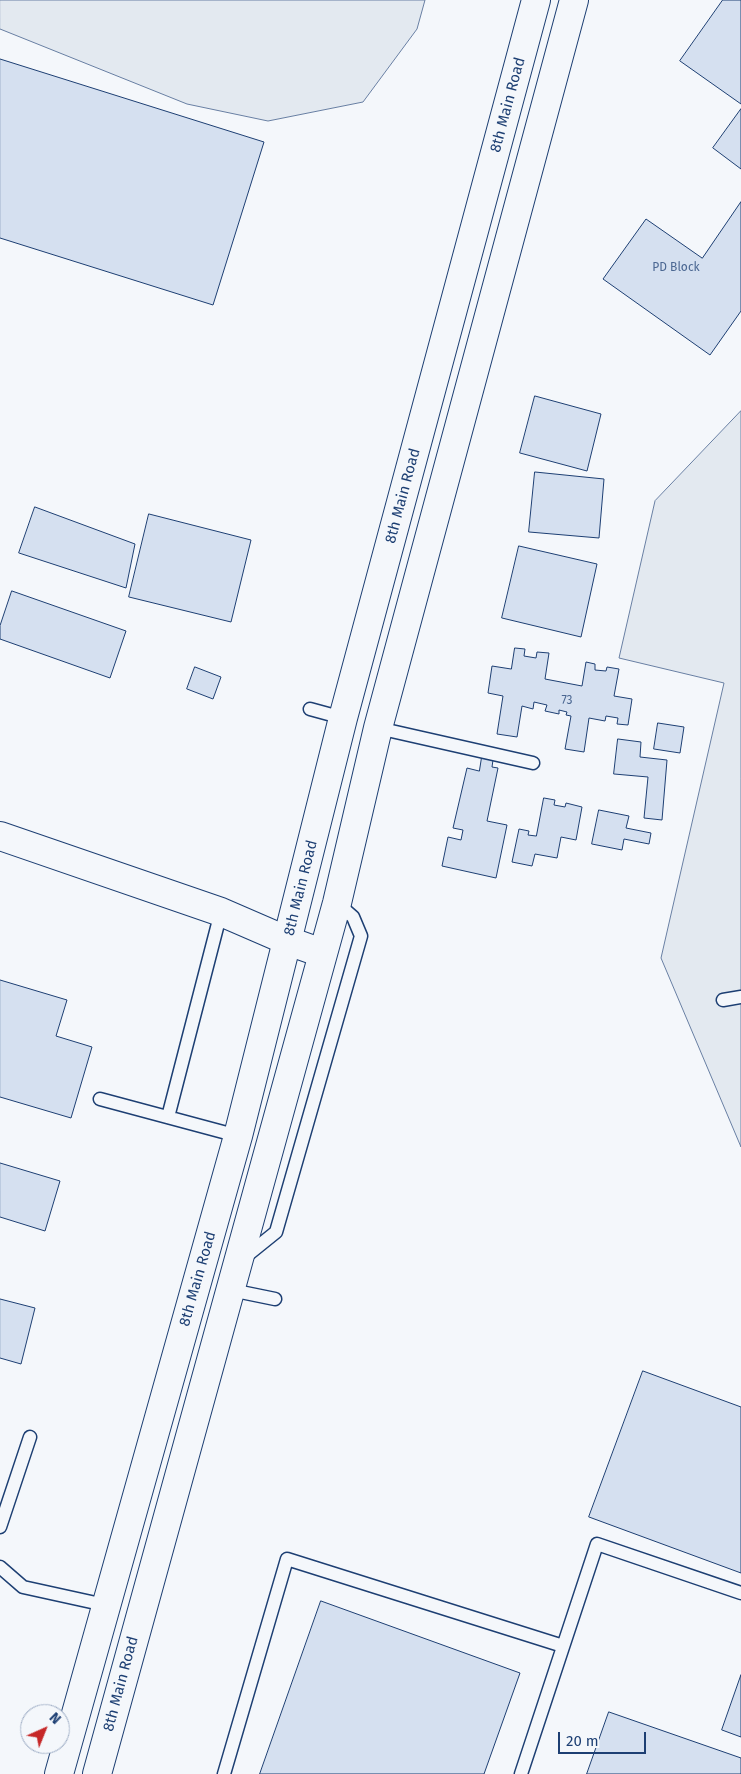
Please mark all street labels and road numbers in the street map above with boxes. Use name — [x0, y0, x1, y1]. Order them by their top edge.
street label: 8th Main Road — [487, 55, 529, 155]
street label: 8th Main Road — [382, 446, 424, 546]
street label: 8th Main Road — [280, 838, 322, 938]
street label: 8th Main Road — [176, 1229, 220, 1329]
street label: 8th Main Road — [100, 1634, 142, 1734]

